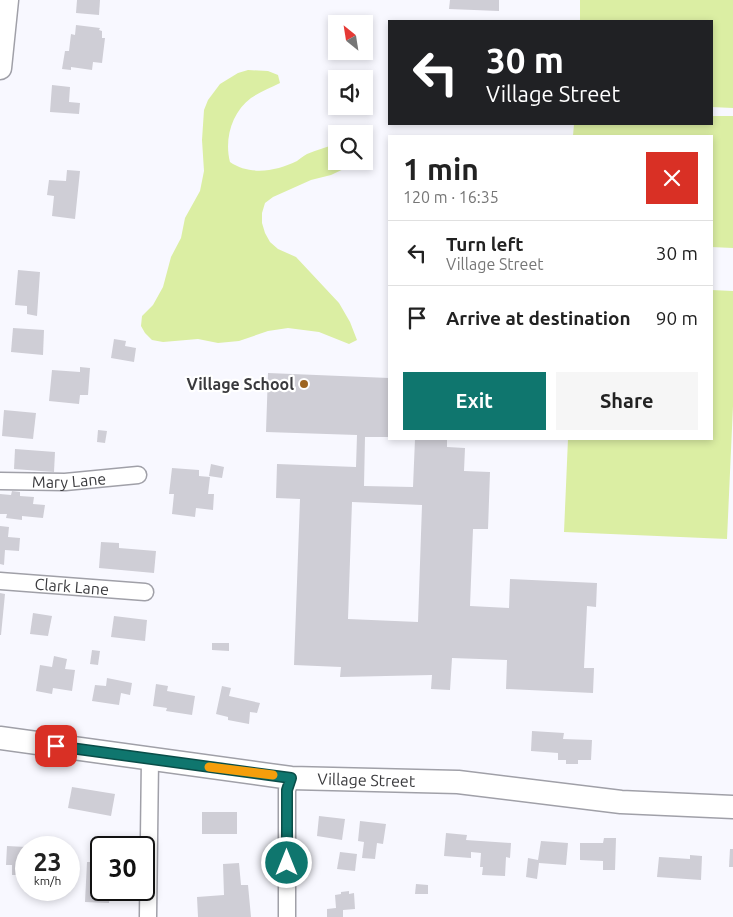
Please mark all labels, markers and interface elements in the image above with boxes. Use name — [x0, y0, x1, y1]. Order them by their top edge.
north arrow — [328, 15, 372, 60]
map controls — [328, 15, 373, 170]
icon: left — [403, 40, 468, 105]
text: 30 m — [486, 40, 564, 80]
button: sound — [328, 70, 373, 115]
text: Village Street — [486, 81, 620, 106]
button: search — [328, 125, 373, 170]
text: 1 min — [403, 152, 479, 186]
button: close — [646, 152, 698, 204]
text: 120 m · 16:35 — [403, 188, 499, 206]
text: Turn left — [446, 233, 524, 255]
icon: left — [403, 239, 431, 267]
text: 30 m — [656, 242, 698, 264]
text: Village Street — [446, 255, 544, 273]
icon: arrive — [403, 304, 431, 332]
text: Arrive at destination — [446, 307, 631, 329]
text: 90 m — [656, 307, 698, 329]
button: Exit — [403, 372, 546, 430]
button: Share — [556, 372, 698, 430]
place label: Village School — [186, 375, 294, 393]
marker: Village School — [298, 378, 310, 390]
street label: Mary Lane — [32, 469, 107, 491]
street label: Clark Lane — [34, 575, 110, 598]
pin — [35, 725, 77, 767]
icon: arrive — [42, 732, 70, 760]
street label: Village Street — [317, 770, 416, 790]
speed limit sign: 30 — [90, 836, 155, 901]
position arrow — [260, 836, 312, 888]
text: 23 — [33, 848, 62, 876]
text: km/h — [34, 874, 61, 887]

